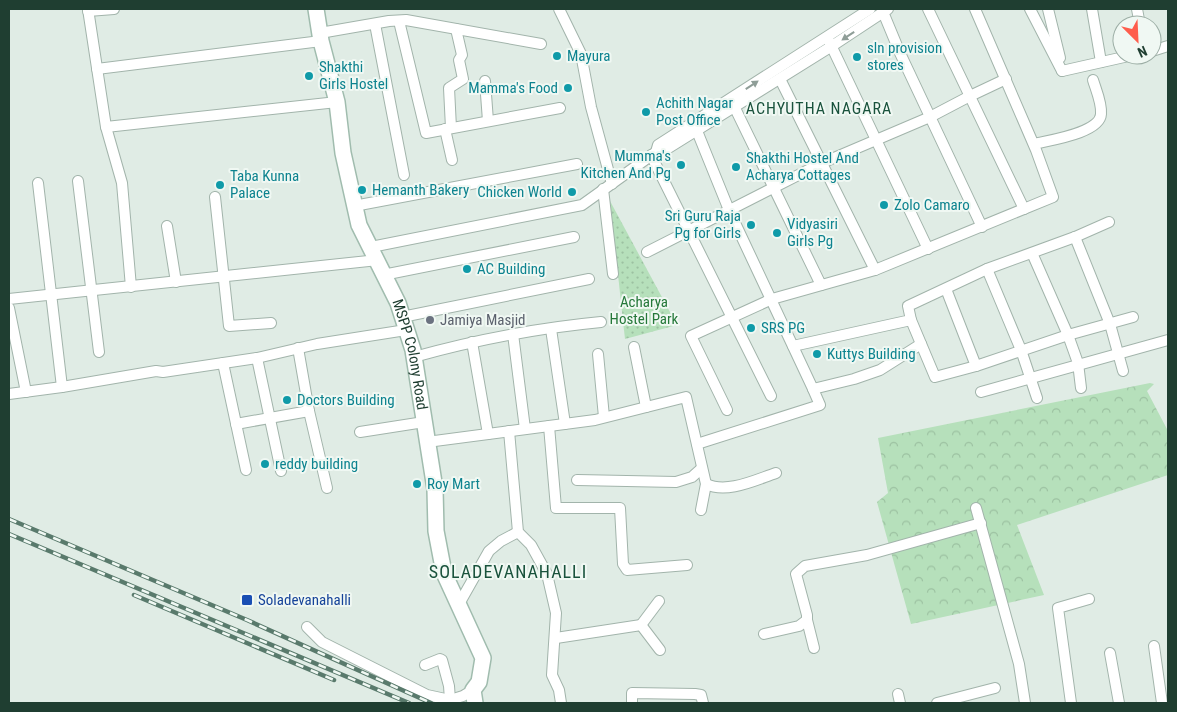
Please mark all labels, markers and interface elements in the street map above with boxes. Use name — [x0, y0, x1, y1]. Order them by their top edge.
north arrow — [1112, 15, 1162, 65]
one-way arrow — [841, 31, 855, 41]
place label: sln provision stores — [867, 39, 942, 74]
text: N — [1135, 43, 1149, 61]
place label: Mayura — [567, 47, 610, 65]
marker: Mayura — [551, 50, 563, 62]
marker: sln provision stores — [851, 51, 863, 63]
place label: Shakthi Girls Hostel — [319, 58, 388, 93]
marker: Shakthi Girls Hostel — [303, 70, 315, 82]
place label: Mamma's Food — [468, 79, 558, 97]
one-way arrow — [746, 80, 759, 90]
marker: Mamma's Food — [562, 82, 574, 94]
place label: Achith Nagar Post Office — [656, 94, 733, 129]
district label: ACHYUTHA NAGARA — [746, 99, 892, 118]
marker: Achith Nagar Post Office — [640, 106, 652, 118]
place label: Mumma's Kitchen And Pg — [581, 147, 671, 182]
place label: Shakthi Hostel And Acharya Cottages — [746, 149, 859, 184]
marker: Mumma's Kitchen And Pg — [675, 159, 687, 171]
marker: Shakthi Hostel And Acharya Cottages — [730, 161, 742, 173]
place label: Taba Kunna Palace — [230, 167, 299, 202]
marker: Taba Kunna Palace — [214, 179, 226, 191]
place label: Hemanth Bakery — [372, 181, 469, 199]
place label: Chicken World — [477, 183, 562, 201]
marker: Hemanth Bakery — [356, 184, 368, 196]
marker: Chicken World — [566, 186, 578, 198]
place label: Zolo Camaro — [894, 196, 970, 214]
marker: Zolo Camaro — [878, 199, 890, 211]
place label: Sri Guru Raja Pg for Girls — [665, 207, 741, 242]
place label: Vidyasiri Girls Pg — [787, 215, 838, 250]
marker: Sri Guru Raja Pg for Girls — [745, 219, 757, 231]
marker: Vidyasiri Girls Pg — [771, 227, 783, 239]
place label: AC Building — [477, 260, 545, 278]
marker: AC Building — [461, 263, 473, 275]
park label: Acharya Hostel Park — [610, 293, 679, 328]
street label: MSPP Colony Road — [388, 297, 431, 411]
place label: Jamiya Masjid — [440, 311, 526, 329]
marker: Jamiya Masjid — [424, 314, 436, 326]
place label: SRS PG — [761, 319, 805, 337]
marker: SRS PG — [745, 322, 757, 334]
place label: Kuttys Building — [827, 345, 916, 363]
marker: Kuttys Building — [811, 348, 823, 360]
place label: Doctors Building — [297, 391, 395, 409]
marker: Doctors Building — [281, 394, 293, 406]
place label: reddy building — [275, 455, 358, 473]
marker: reddy building — [259, 458, 271, 470]
place label: Roy Mart — [427, 475, 480, 493]
marker: Roy Mart — [411, 478, 423, 490]
district label: SOLADEVANAHALLI — [429, 561, 587, 582]
place label: Soladevanahalli — [258, 591, 351, 609]
marker: Soladevanahalli — [240, 593, 254, 607]

